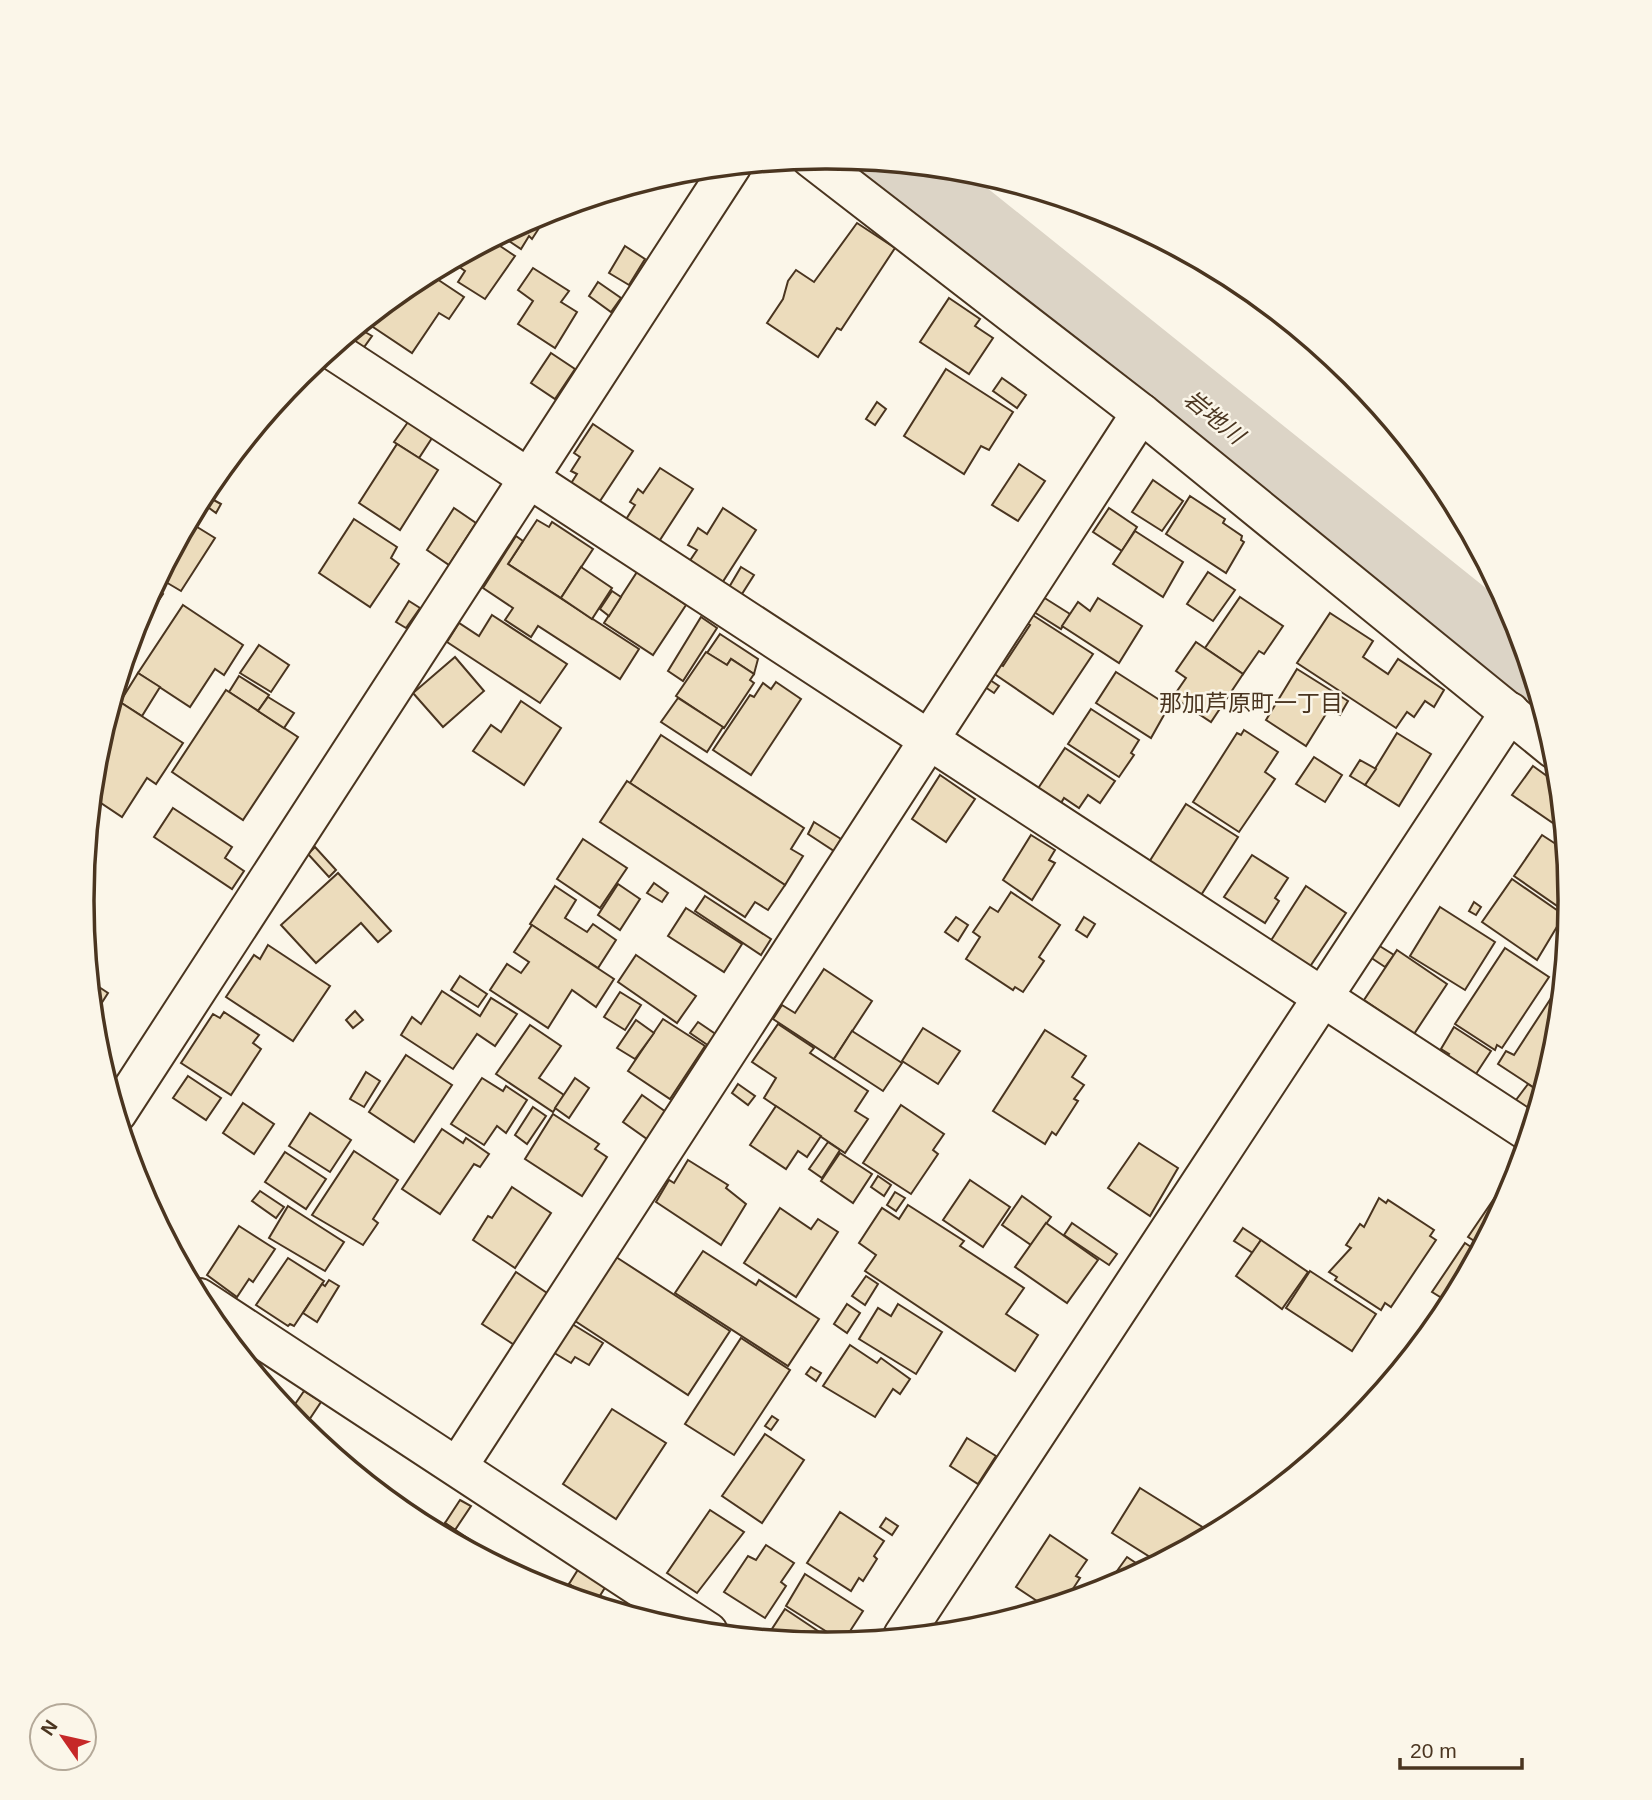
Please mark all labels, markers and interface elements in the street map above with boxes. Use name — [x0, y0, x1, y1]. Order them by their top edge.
water label: 岩地川 — [1179, 385, 1251, 451]
district label: 那加芦原町一丁目 — [1159, 690, 1343, 716]
north arrow — [28, 1702, 98, 1772]
text: N — [37, 1716, 62, 1739]
scale bar — [1400, 1727, 1522, 1771]
text: 20 m — [1410, 1739, 1457, 1762]

